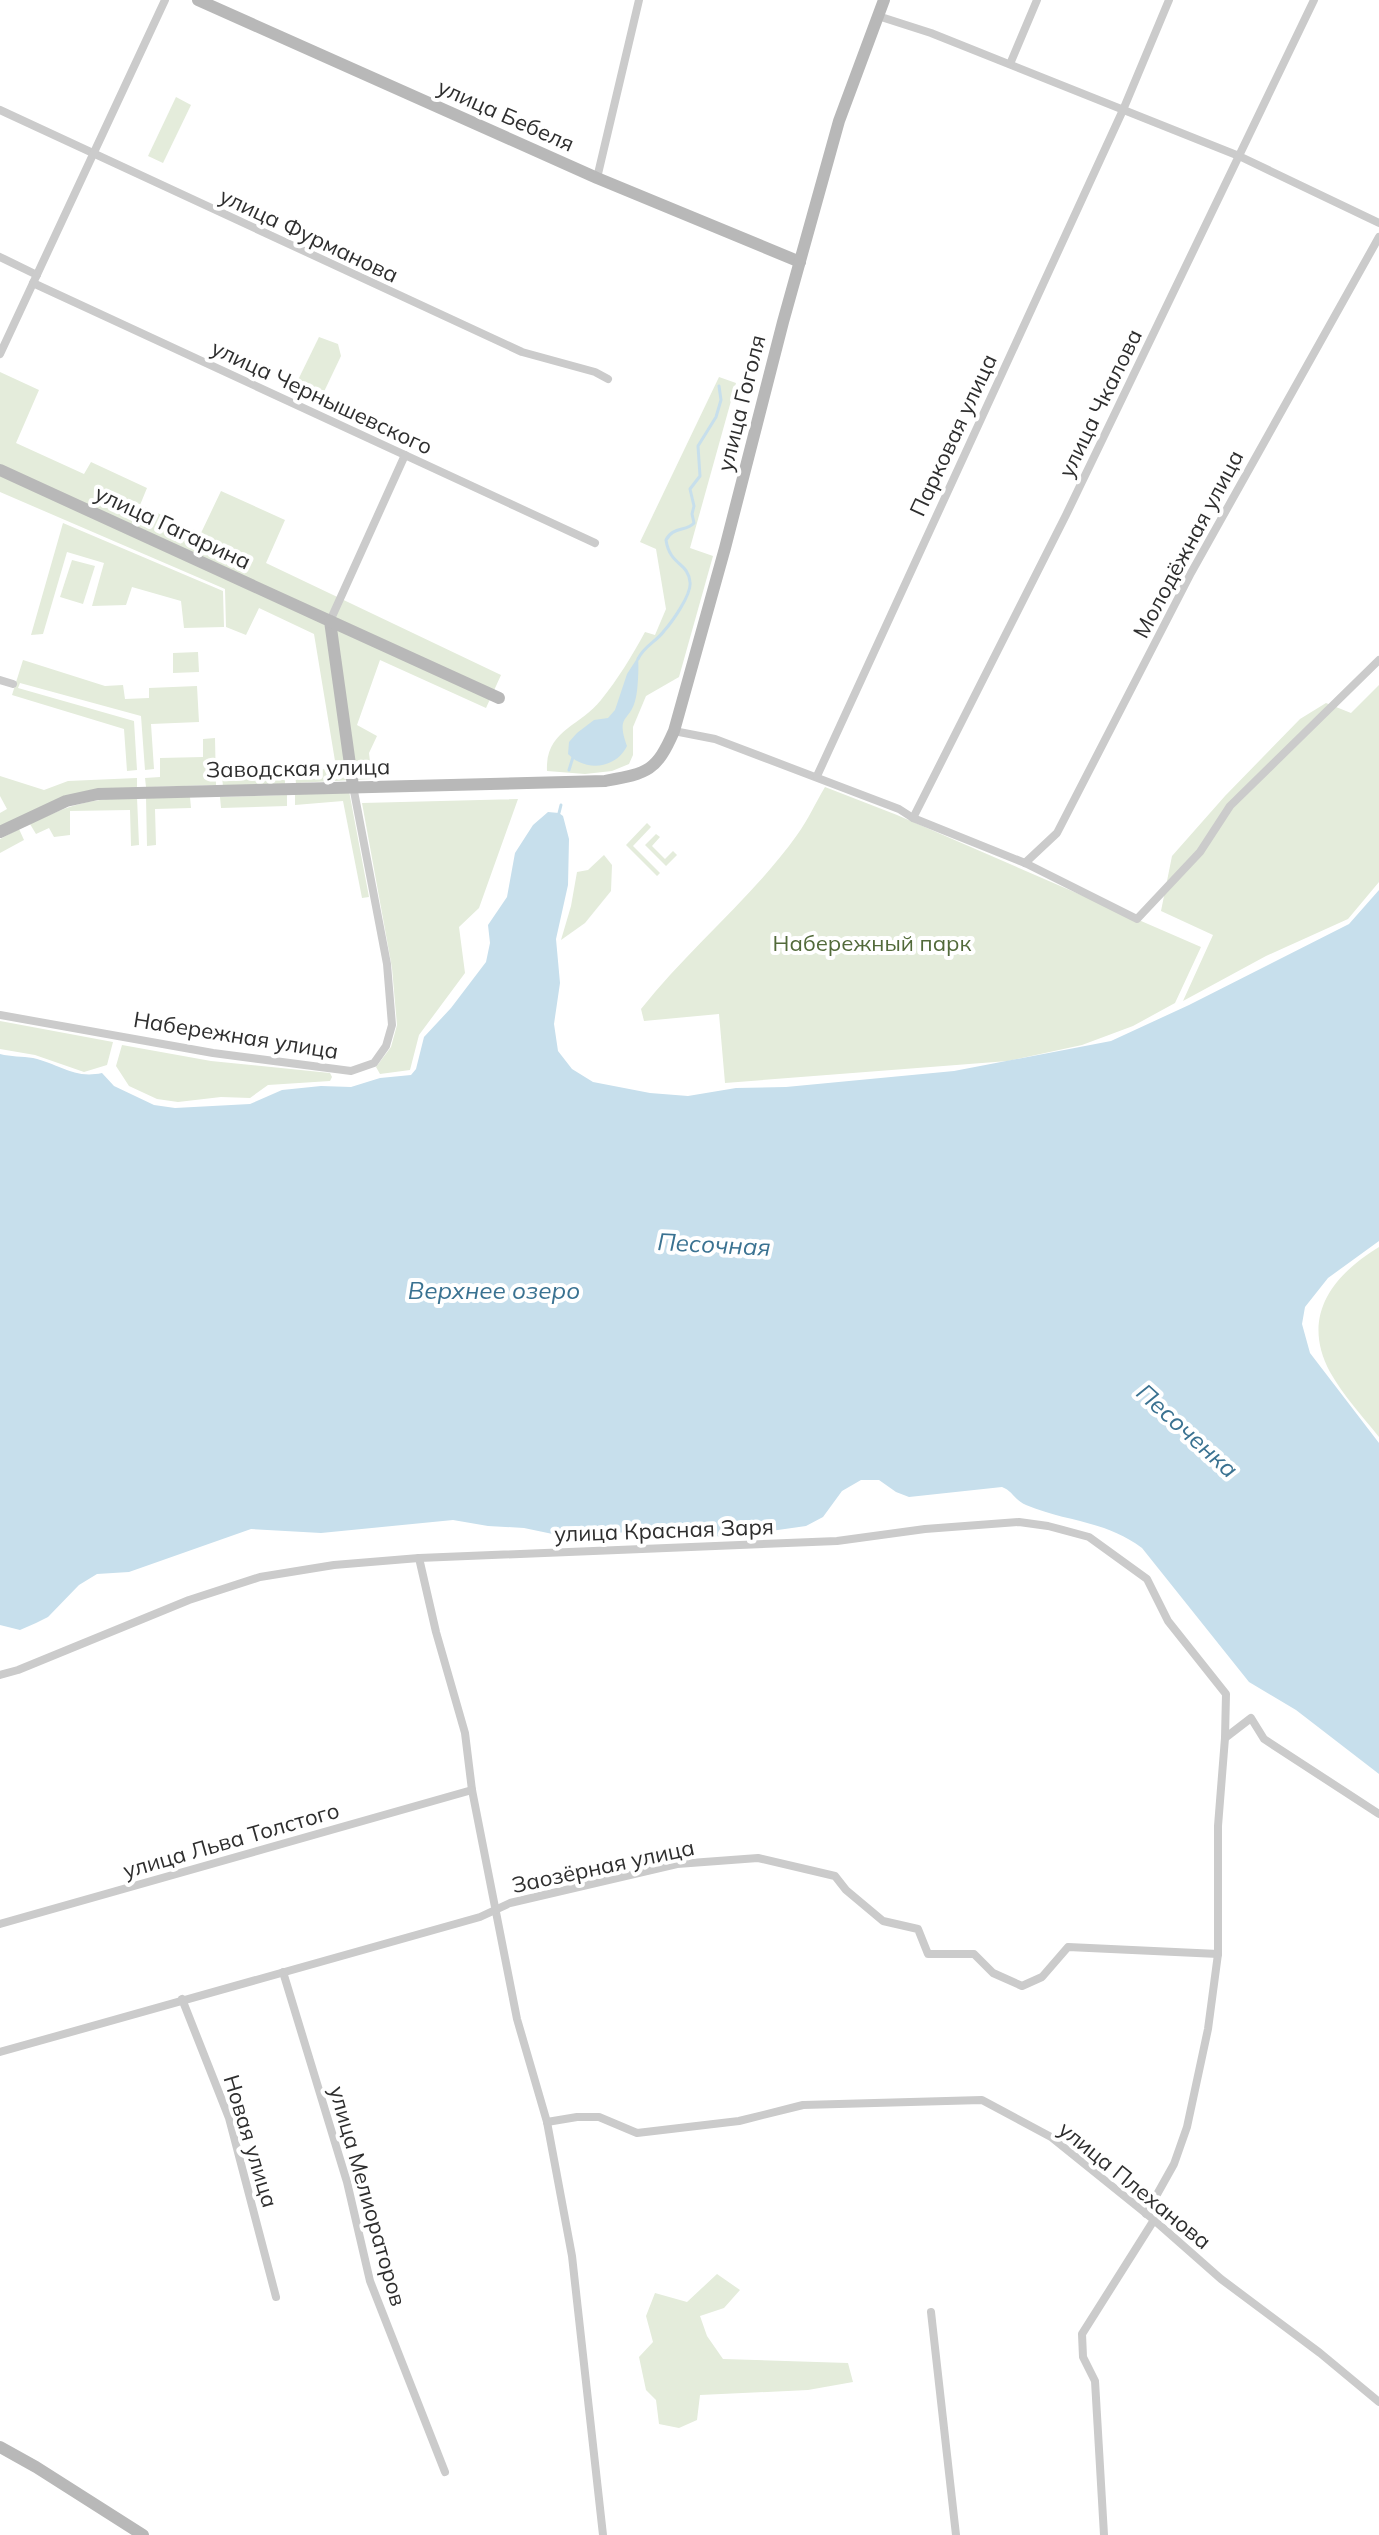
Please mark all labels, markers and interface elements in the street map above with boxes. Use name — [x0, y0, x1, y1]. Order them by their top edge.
street label: улица Бебеля — [433, 72, 579, 158]
street label: улица Фурманова — [215, 181, 403, 289]
street label: улица Чкалова — [1052, 324, 1148, 482]
street label: улица Гоголя — [711, 332, 771, 474]
street label: улица Чернышевского — [207, 333, 437, 461]
street label: Парковая улица — [903, 349, 1003, 521]
street label: Молодёжная улица — [1127, 445, 1249, 643]
street label: улица Гагарина — [91, 479, 255, 575]
street label: Заводская улица — [206, 752, 390, 784]
park label: Набережный парк — [773, 929, 972, 957]
street label: Набережная улица — [132, 1005, 340, 1065]
water label: Песочная — [657, 1226, 771, 1262]
water label: Верхнее озеро — [408, 1275, 580, 1305]
water label: Песоченка — [1131, 1377, 1245, 1484]
street label: улица Красная Заря — [554, 1512, 774, 1548]
street label: улица Льва Толстого — [120, 1796, 342, 1884]
street label: Заозёрная улица — [509, 1833, 697, 1899]
street label: Новая улица — [218, 2071, 284, 2211]
street label: улица Мелиораторов — [323, 2083, 413, 2309]
street label: улица Плеханова — [1053, 2115, 1217, 2255]

